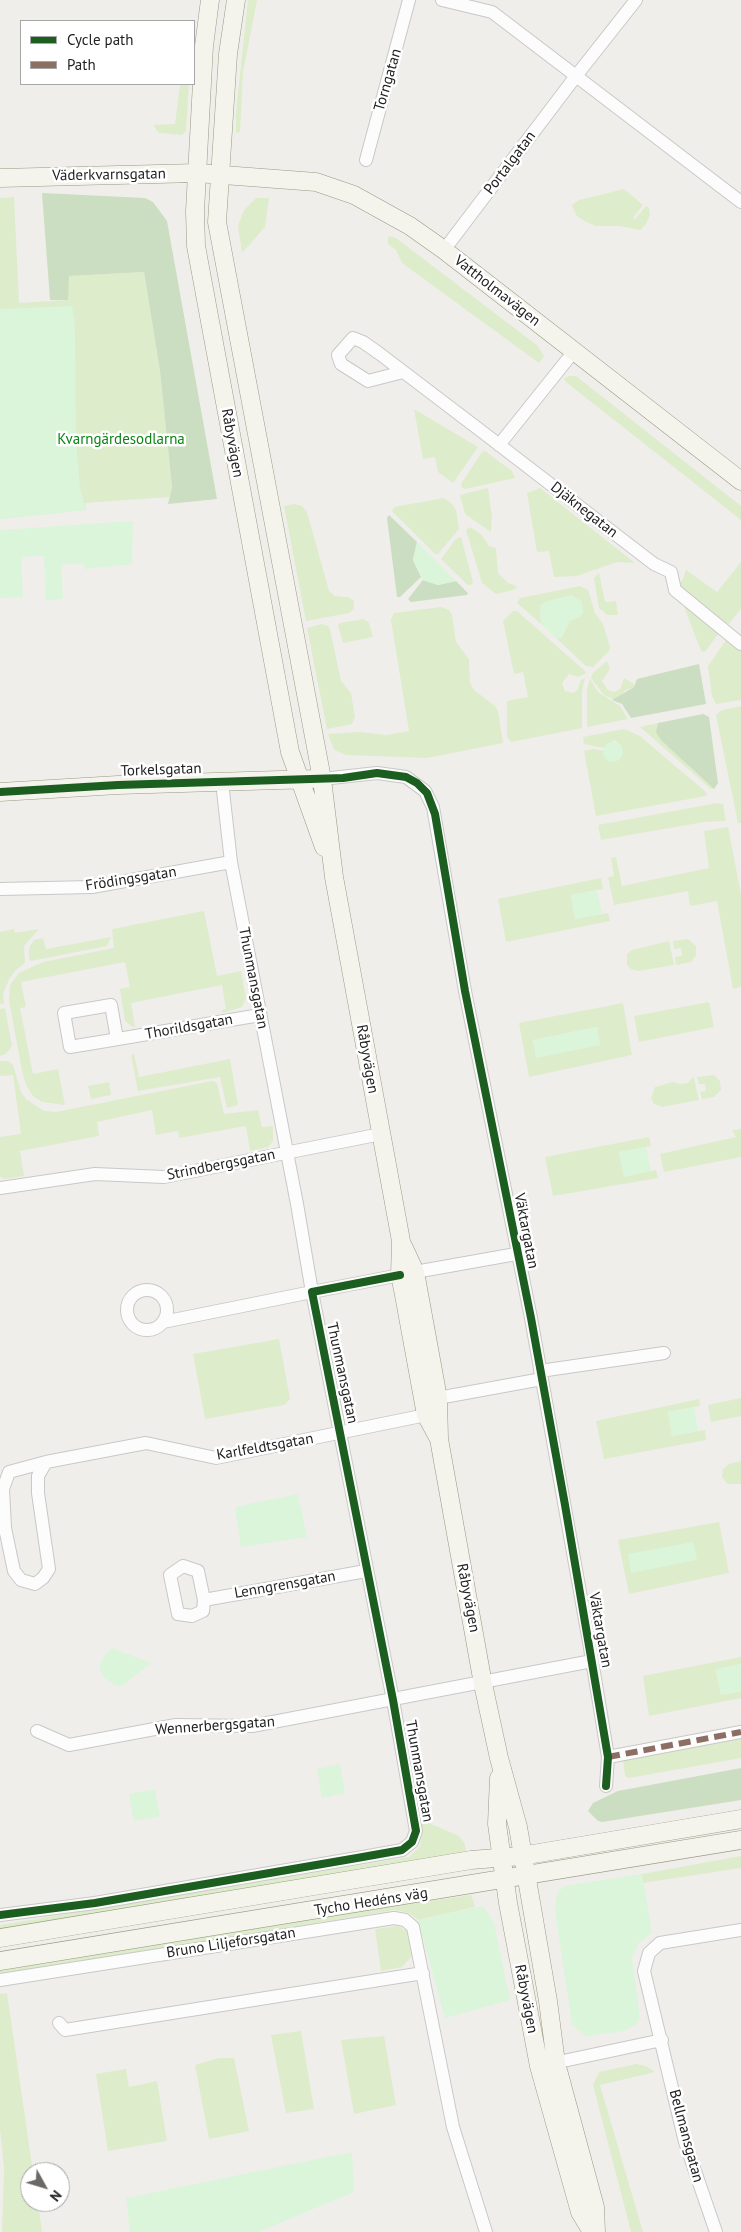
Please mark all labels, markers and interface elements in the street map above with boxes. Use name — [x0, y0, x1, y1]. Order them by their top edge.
legend — [20, 20, 195, 85]
text: Cycle path — [67, 30, 133, 49]
street label: Torngatan — [371, 47, 405, 113]
text: Path — [67, 55, 96, 74]
street label: Portalgatan — [480, 128, 540, 198]
street label: Väderkvarnsgatan — [52, 165, 166, 185]
street label: Vattholmavägen — [450, 252, 544, 330]
street label: Råbyvägen — [217, 407, 247, 479]
park label: Kvarngärdesodlarna — [57, 431, 185, 449]
street label: Djäknegatan — [547, 478, 621, 542]
street label: Torkelsgatan — [120, 760, 202, 780]
street label: Frödingsgatan — [84, 863, 178, 895]
street label: Thunmansgatan — [234, 926, 272, 1030]
street label: Thorildsgatan — [144, 1010, 234, 1044]
street label: Råbyvägen — [352, 1023, 382, 1095]
street label: Strindbergsgatan — [165, 1146, 277, 1184]
street label: Väktargatan — [510, 1192, 542, 1270]
street label: Thunmansgatan — [322, 1321, 362, 1425]
street label: Karlfeldtsgatan — [215, 1430, 315, 1464]
street label: Råbyvägen — [453, 1562, 483, 1634]
street label: Lenngrensgatan — [233, 1567, 337, 1603]
street label: Väktargatan — [585, 1591, 615, 1669]
street label: Wennerbergsgatan — [155, 1713, 275, 1739]
street label: Thunmansgatan — [401, 1719, 437, 1823]
street label: Tycho Hedéns väg — [313, 1884, 429, 1920]
street label: Bruno Liljeforsgatan — [165, 1924, 297, 1962]
street label: Råbyvägen — [511, 1963, 541, 2035]
street label: Bellmansgatan — [665, 2088, 707, 2184]
north arrow — [20, 2162, 70, 2212]
text: N — [46, 2187, 66, 2205]

